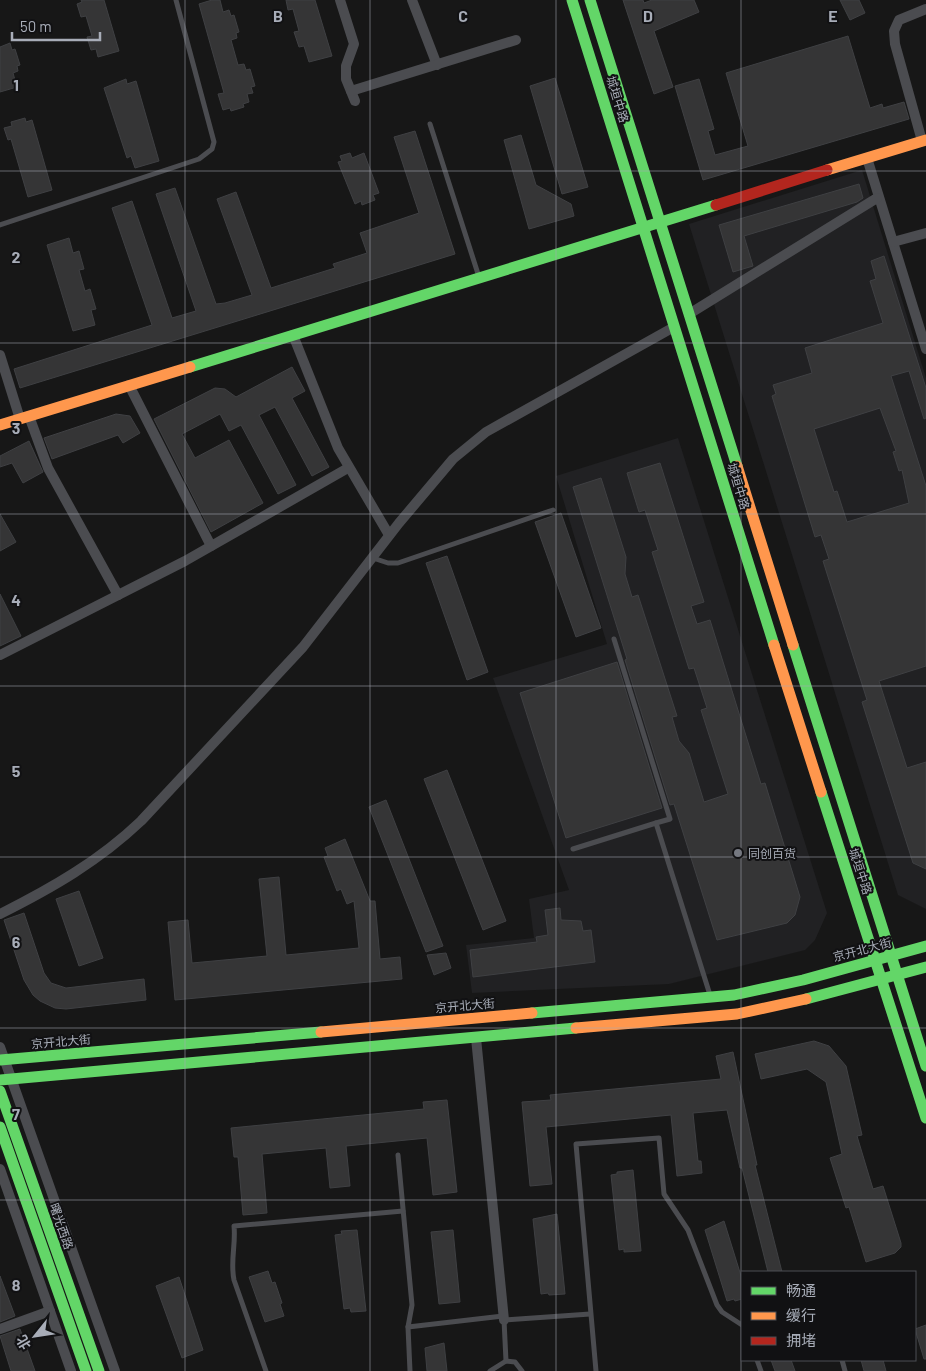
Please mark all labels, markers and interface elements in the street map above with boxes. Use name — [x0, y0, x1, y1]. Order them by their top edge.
text: B — [273, 6, 283, 25]
text: C — [458, 6, 468, 25]
text: D — [643, 6, 653, 25]
text: E — [828, 6, 838, 25]
scale bar — [12, 10, 100, 42]
text: 50 m — [20, 17, 52, 35]
street label: 城垣中路 — [604, 74, 632, 124]
text: 1 — [13, 75, 19, 94]
text: 2 — [12, 247, 21, 266]
text: 3 — [12, 418, 20, 437]
street label: 城垣中路 — [725, 461, 753, 511]
text: 4 — [11, 590, 21, 609]
text: 5 — [12, 761, 21, 780]
place label: 同创百货 — [748, 846, 796, 860]
street label: 城垣中路 — [847, 846, 875, 896]
marker: 同创百货 — [732, 847, 744, 859]
text: 6 — [12, 932, 21, 951]
street label: 京开北大街 — [831, 934, 893, 964]
street label: 京开北大街 — [434, 995, 496, 1015]
street label: 京开北大街 — [30, 1031, 92, 1051]
text: 7 — [12, 1104, 20, 1123]
street label: 曙光西路 — [48, 1201, 76, 1251]
legend — [741, 1271, 916, 1361]
text: 8 — [12, 1275, 21, 1294]
text: 畅通 — [786, 1281, 816, 1299]
text: 缓行 — [786, 1306, 816, 1324]
north arrow — [10, 1311, 60, 1361]
text: 拥堵 — [786, 1331, 816, 1349]
text: 北 — [12, 1332, 34, 1353]

